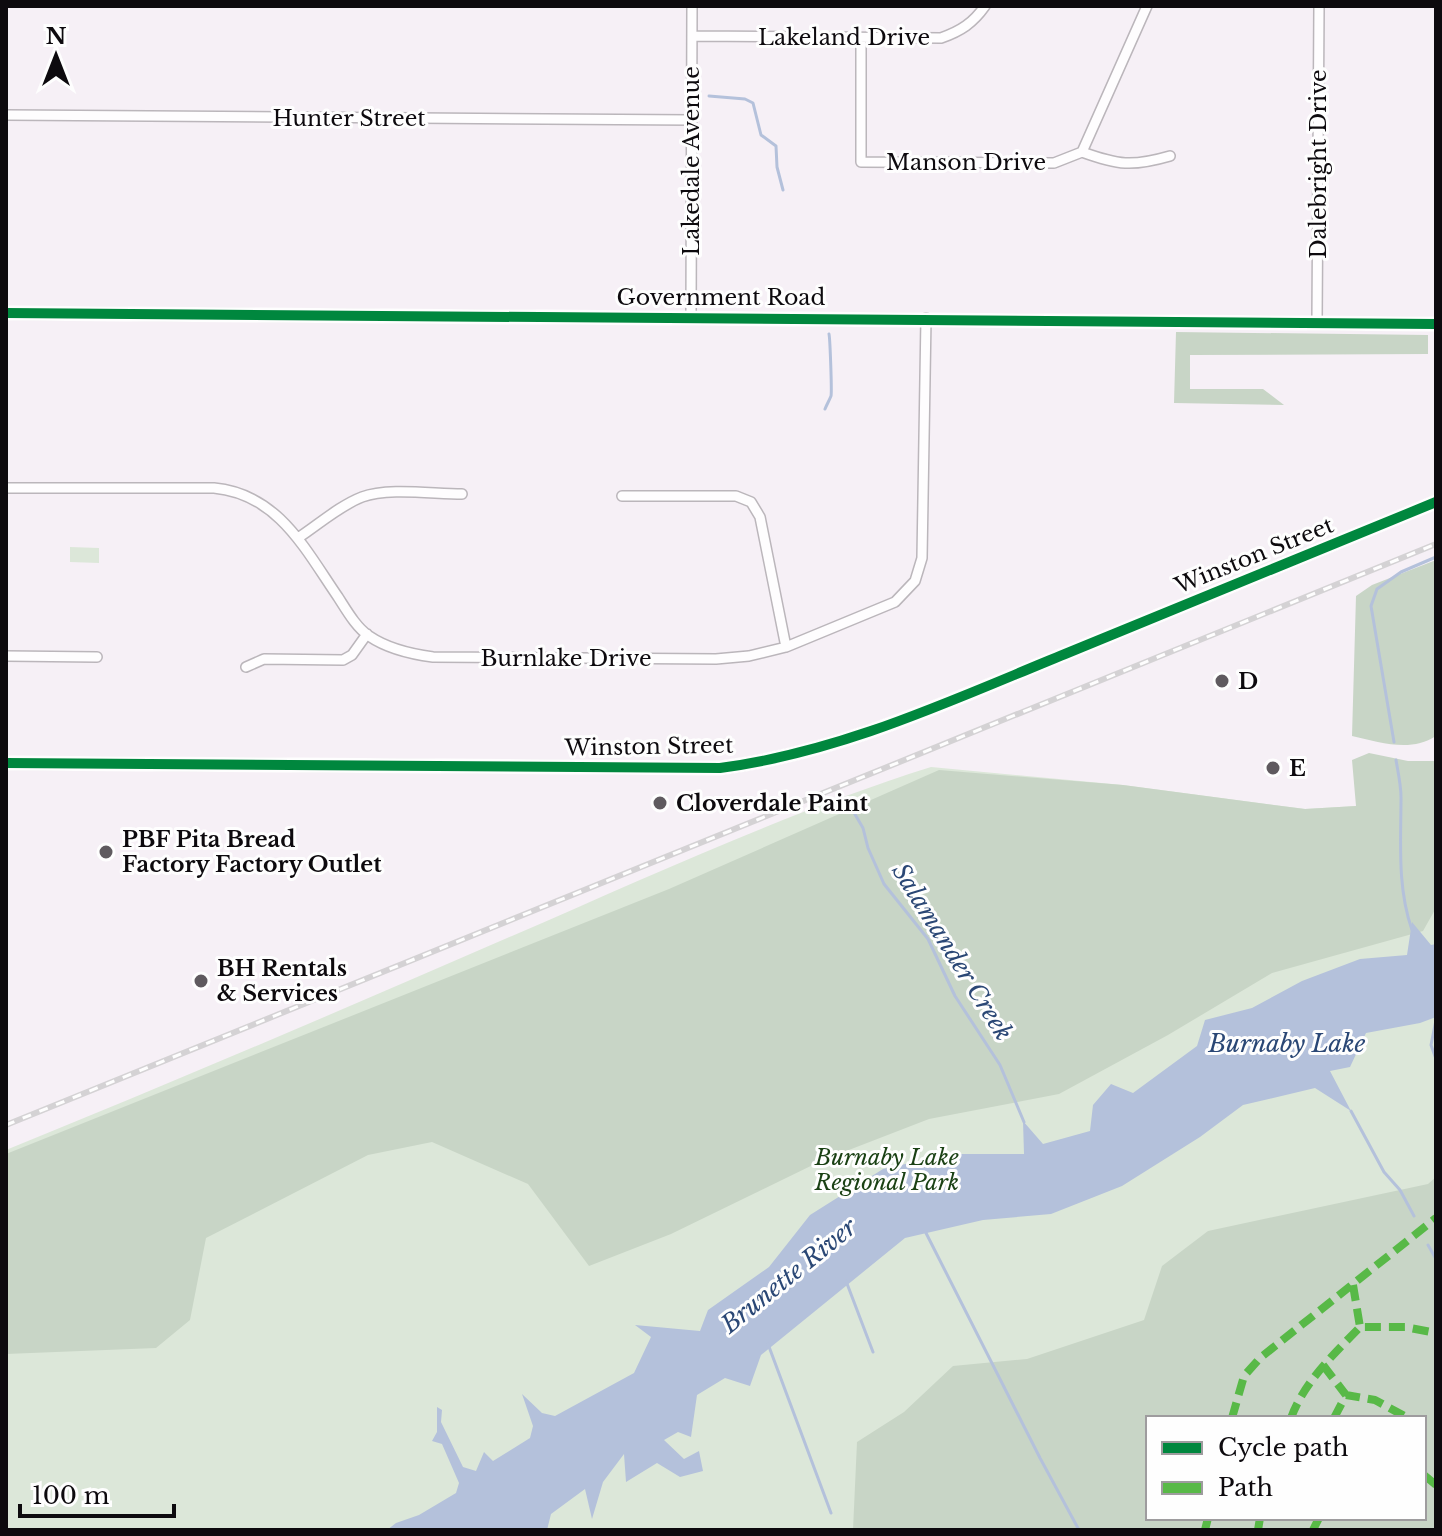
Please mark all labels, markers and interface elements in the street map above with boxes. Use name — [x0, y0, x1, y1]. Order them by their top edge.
north arrow — [16, 16, 96, 96]
text: N — [46, 23, 67, 50]
street label: Lakeland Drive — [758, 24, 930, 51]
street label: Lakedale Avenue — [678, 66, 705, 256]
street label: Dalebright Drive — [1305, 69, 1332, 259]
street label: Hunter Street — [272, 105, 426, 132]
street label: Manson Drive — [886, 149, 1046, 176]
street label: Government Road — [617, 284, 826, 311]
street label: Winston Street — [1170, 511, 1338, 600]
street label: Burnlake Drive — [480, 645, 652, 672]
place label: D — [1238, 668, 1258, 695]
marker: D — [1213, 672, 1231, 690]
street label: Winston Street — [563, 732, 734, 761]
place label: E — [1289, 755, 1306, 782]
marker: E — [1264, 759, 1282, 777]
place label: Cloverdale Paint — [676, 790, 868, 817]
marker: Cloverdale Paint — [651, 794, 669, 812]
place label: PBF Pita Bread Factory Factory Outlet — [122, 826, 382, 878]
marker: PBF Pita Bread Factory Factory Outlet — [97, 843, 115, 861]
water label: Salamander Creek — [886, 858, 1019, 1046]
place label: BH Rentals & Services — [217, 955, 347, 1007]
marker: BH Rentals & Services — [192, 972, 210, 990]
water label: Burnaby Lake — [1208, 1029, 1365, 1058]
park label: Burnaby Lake Regional Park — [814, 1144, 959, 1196]
water label: Brunette River — [714, 1212, 863, 1340]
legend — [1146, 1416, 1426, 1520]
text: Cycle path — [1218, 1433, 1349, 1462]
scale bar — [20, 1468, 174, 1518]
text: Path — [1218, 1473, 1273, 1502]
text: 100 m — [32, 1481, 110, 1510]

